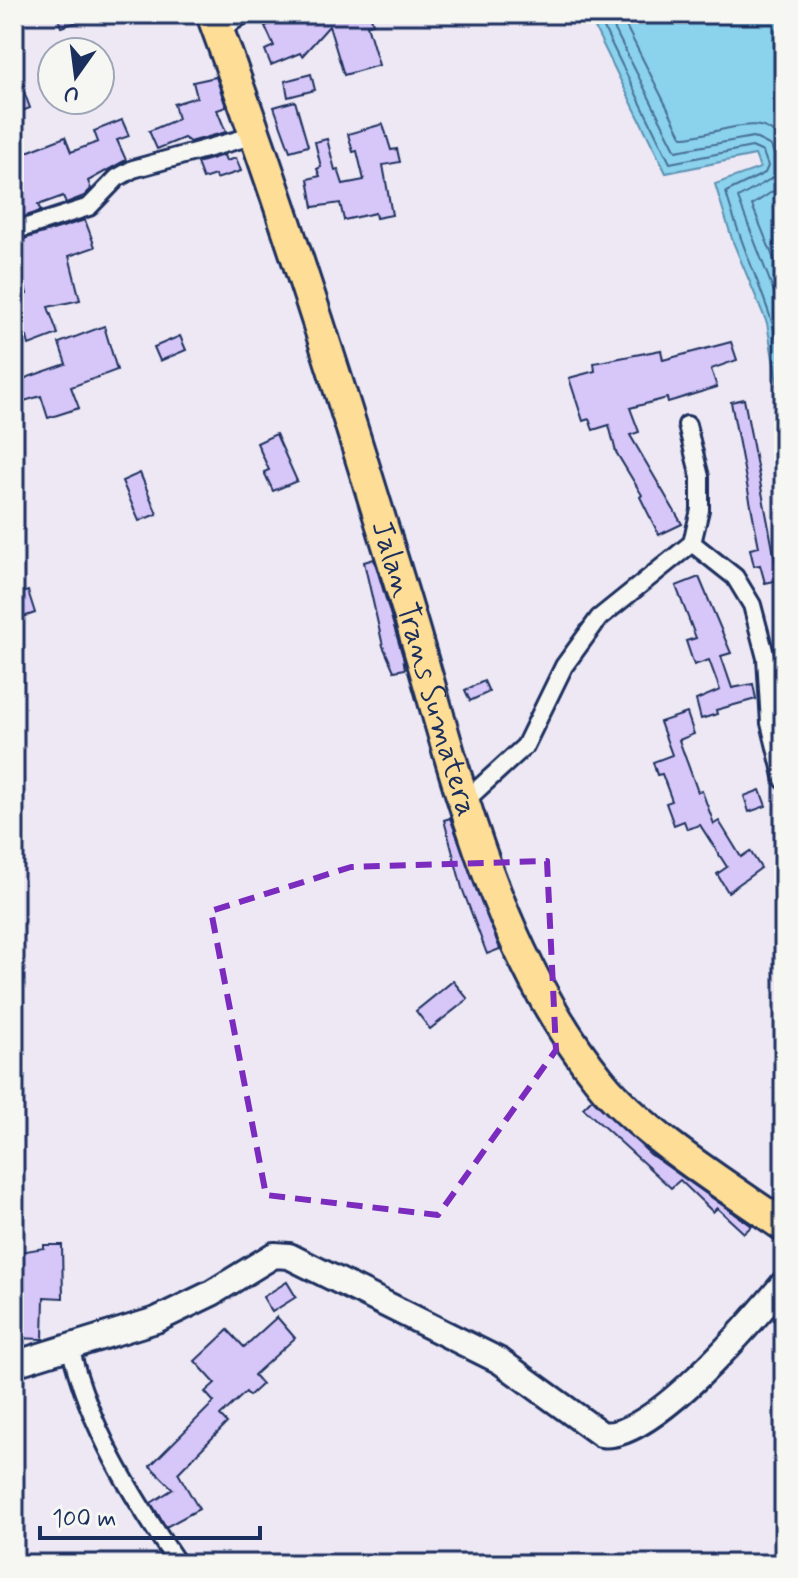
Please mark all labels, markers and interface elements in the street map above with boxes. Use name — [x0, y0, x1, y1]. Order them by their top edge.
north arrow — [36, 36, 116, 116]
text: U — [61, 78, 82, 109]
street label: Jalan Trans Sumatera — [362, 516, 487, 821]
scale bar — [40, 1490, 260, 1540]
text: 100 m — [52, 1504, 116, 1535]

